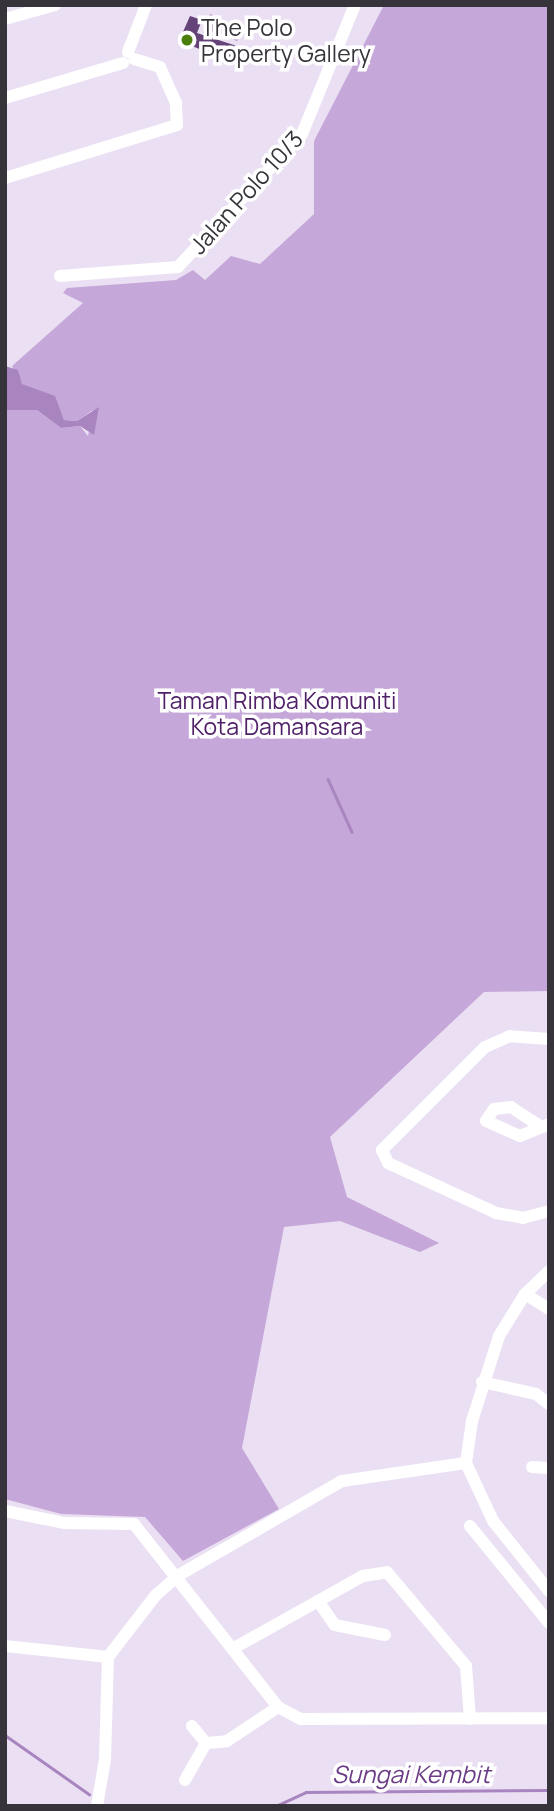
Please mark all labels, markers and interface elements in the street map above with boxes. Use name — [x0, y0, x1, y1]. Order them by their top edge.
place label: The Polo Property Gallery — [201, 13, 371, 67]
marker: The Polo Property Gallery — [179, 32, 195, 48]
street label: Jalan Polo 10/3 — [184, 125, 308, 259]
park label: Taman Rimba Komuniti Kota Damansara — [158, 686, 396, 740]
water label: Sungai Kembit — [332, 1760, 490, 1788]

